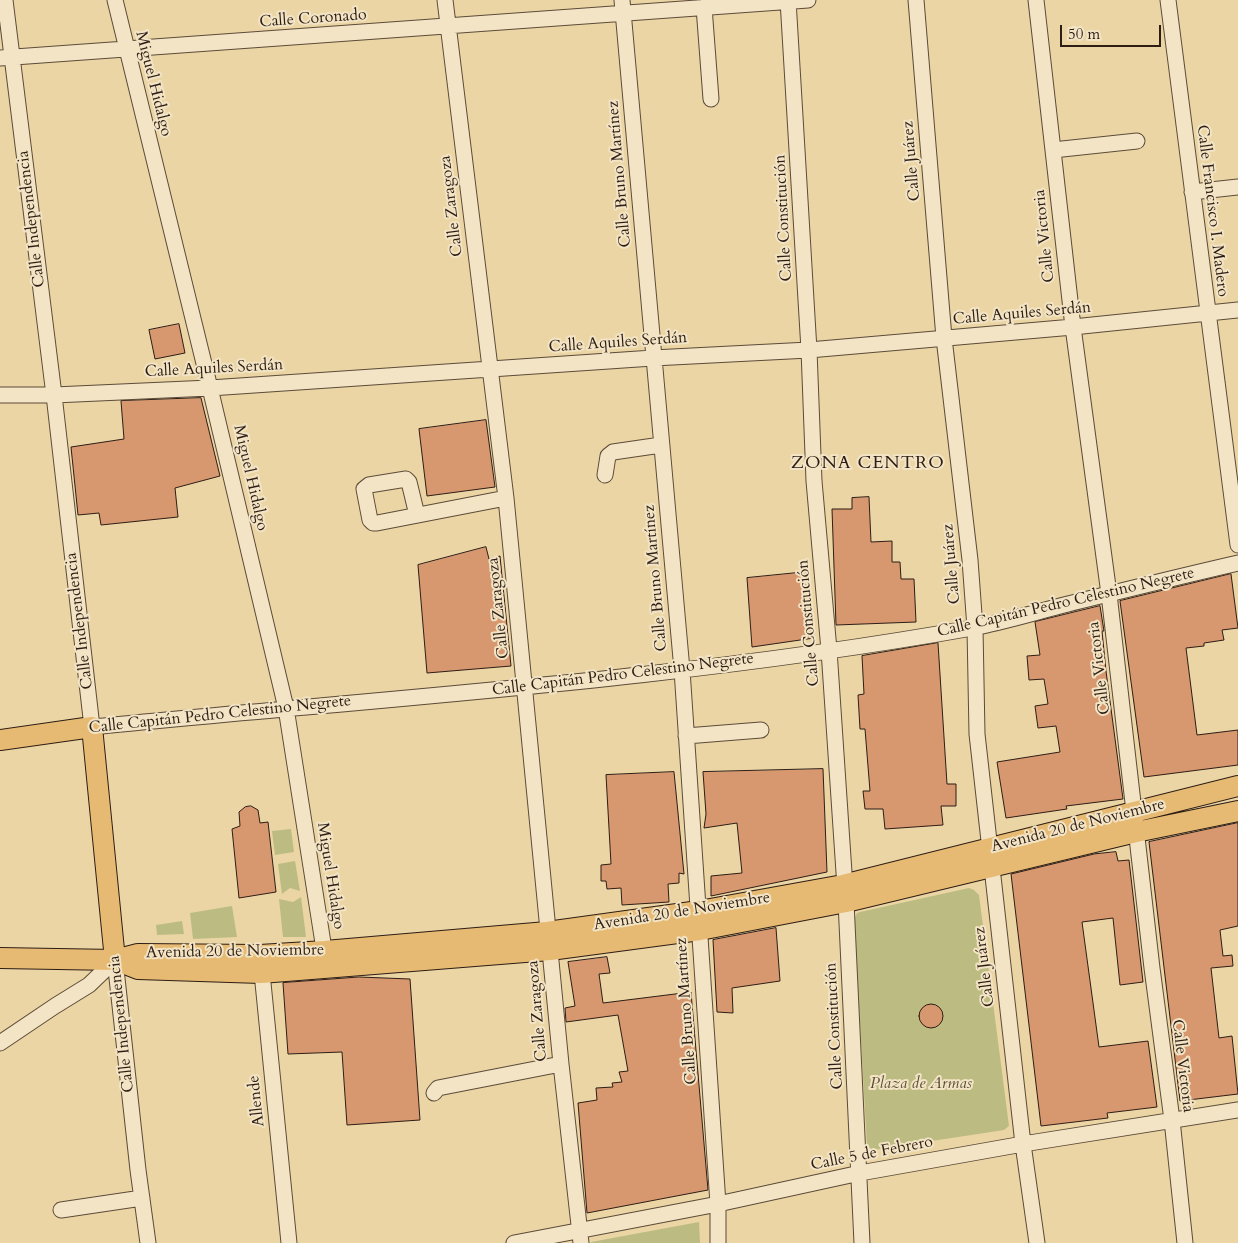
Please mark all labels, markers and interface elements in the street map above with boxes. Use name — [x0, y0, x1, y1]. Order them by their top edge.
street label: Calle Coronado — [259, 6, 367, 32]
scale bar — [1063, 15, 1164, 47]
text: 50 m — [1068, 24, 1100, 44]
street label: Miguel Hidalgo — [131, 29, 175, 139]
street label: Calle Bruno Martínez — [604, 100, 636, 248]
street label: Calle Juárez — [899, 120, 925, 202]
street label: Calle Francisco I. Madero — [1192, 124, 1232, 298]
street label: Calle Independencia — [14, 150, 50, 288]
street label: Calle Zaragoza — [436, 154, 468, 258]
street label: Calle Constitución — [771, 154, 797, 282]
street label: Calle Victoria — [1031, 189, 1059, 283]
street label: Calle Aquiles Serdán — [952, 298, 1092, 330]
street label: Calle Aquiles Serdán — [548, 329, 688, 357]
street label: Calle Aquiles Serdán — [144, 356, 284, 382]
street label: Miguel Hidalgo — [229, 423, 271, 533]
district label: ZONA CENTRO — [790, 453, 946, 475]
street label: Calle Bruno Martínez — [640, 504, 672, 652]
street label: Calle Juárez — [939, 523, 965, 605]
street label: Calle Independencia — [62, 552, 98, 690]
street label: Calle Zaragoza — [484, 556, 514, 660]
street label: Calle Constitución — [794, 559, 824, 687]
street label: Calle Capitán Pedro Celestino Negrete — [935, 564, 1197, 642]
street label: Calle Victoria — [1085, 620, 1115, 716]
street label: Calle Capitán Pedro Celestino Negrete — [491, 649, 755, 701]
street label: Calle Capitán Pedro Celestino Negrete — [88, 692, 352, 738]
street label: Avenida 20 de Noviembre — [989, 795, 1167, 857]
street label: Miguel Hidalgo — [312, 821, 348, 931]
street label: Avenida 20 de Noviembre — [592, 889, 772, 935]
street label: Calle Juárez — [971, 926, 999, 1008]
street label: Calle Bruno Martínez — [672, 937, 702, 1085]
street label: Avenida 20 de Noviembre — [146, 941, 324, 963]
street label: Calle Independencia — [105, 955, 139, 1093]
street label: Calle Zaragoza — [524, 960, 552, 1062]
street label: Calle Constitución — [822, 962, 848, 1090]
street label: Calle Victoria — [1167, 1018, 1197, 1114]
street label: Allende — [245, 1074, 269, 1128]
park label: Plaza de Armas — [870, 1074, 972, 1094]
street label: Calle 5 de Febrero — [809, 1133, 935, 1175]

